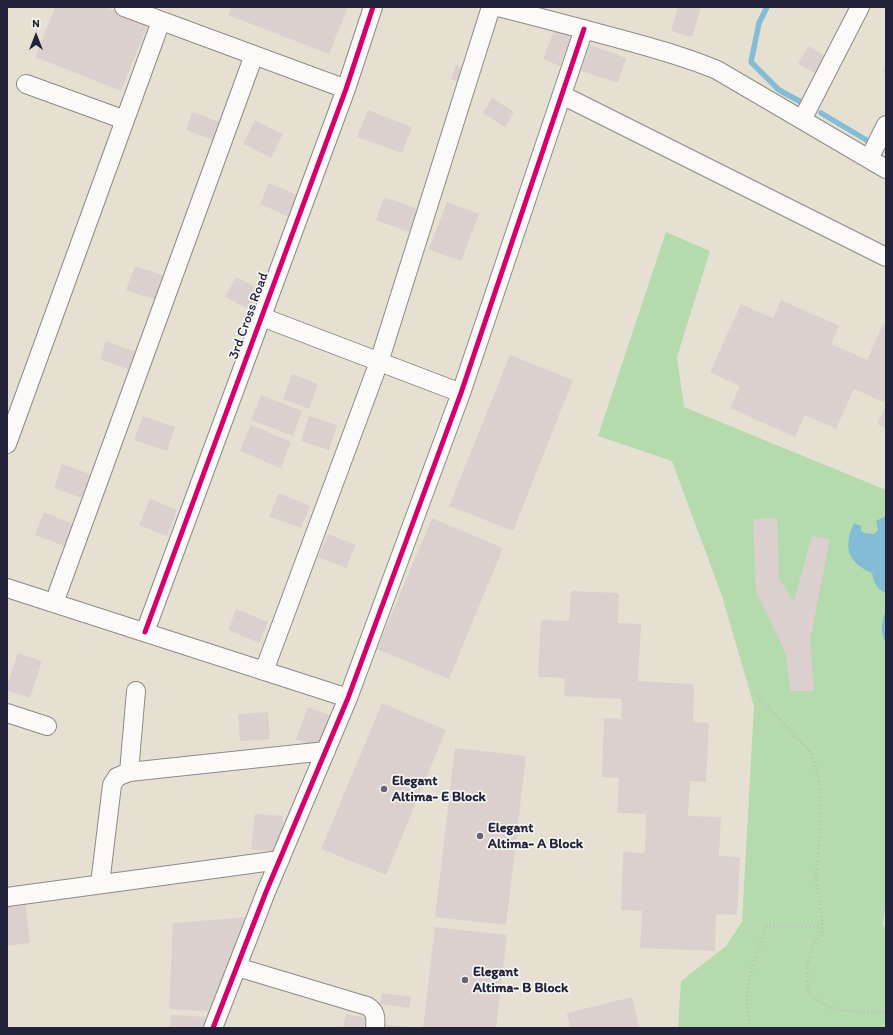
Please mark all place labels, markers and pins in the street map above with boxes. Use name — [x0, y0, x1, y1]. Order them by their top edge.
place label: Elegant Altima- E Block — [392, 773, 486, 806]
marker: Elegant Altima- E Block — [379, 784, 389, 794]
place label: Elegant Altima- A Block — [488, 820, 583, 852]
marker: Elegant Altima- A Block — [475, 831, 485, 841]
place label: Elegant Altima- B Block — [473, 964, 568, 996]
marker: Elegant Altima- B Block — [460, 975, 470, 985]

